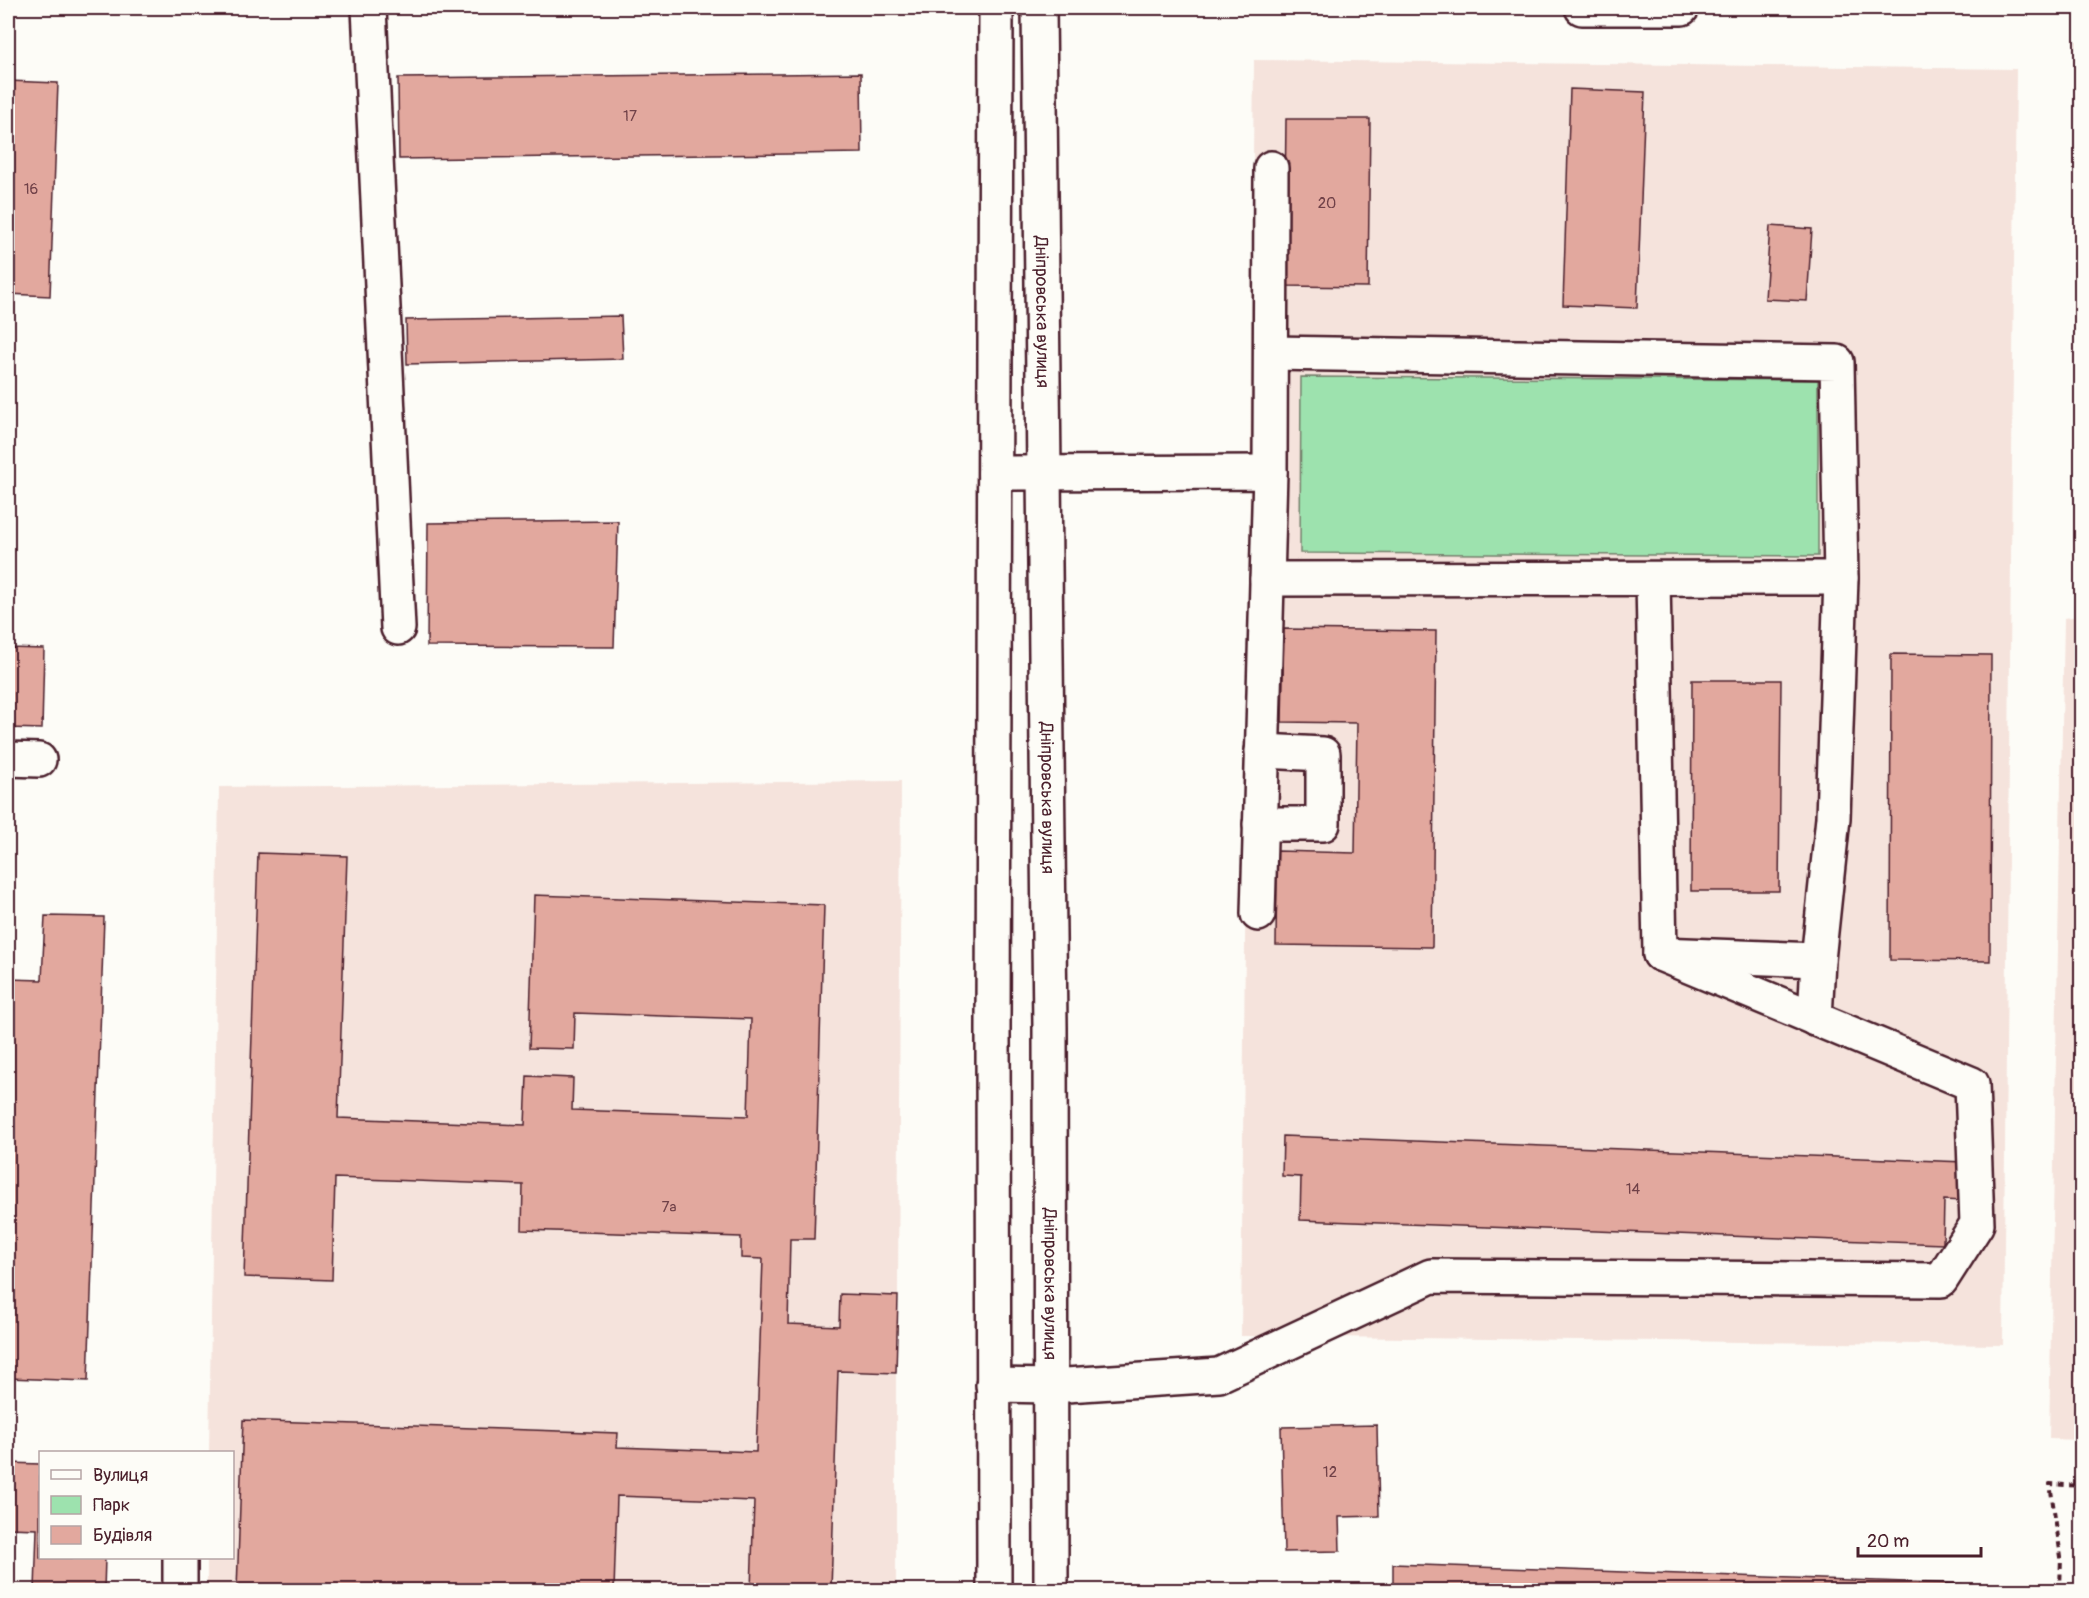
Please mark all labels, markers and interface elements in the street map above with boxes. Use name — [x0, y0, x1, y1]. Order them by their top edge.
house number: 17 — [623, 107, 637, 126]
house number: 16 — [24, 180, 38, 199]
house number: 20 — [1318, 194, 1336, 213]
street label: Дніпровська вулиця — [1030, 235, 1055, 388]
street label: Дніпровська вулиця — [1035, 721, 1060, 874]
house number: 14 — [1626, 1180, 1641, 1199]
house number: 7а — [662, 1198, 676, 1217]
street label: Дніпровська вулиця — [1039, 1207, 1062, 1360]
legend — [39, 1451, 234, 1559]
house number: 12 — [1323, 1463, 1337, 1482]
text: Вулиця — [93, 1464, 148, 1487]
text: Парк — [93, 1494, 130, 1517]
scale bar — [1858, 1520, 1981, 1558]
text: Будівля — [93, 1524, 152, 1547]
text: 20 m — [1867, 1530, 1909, 1553]

